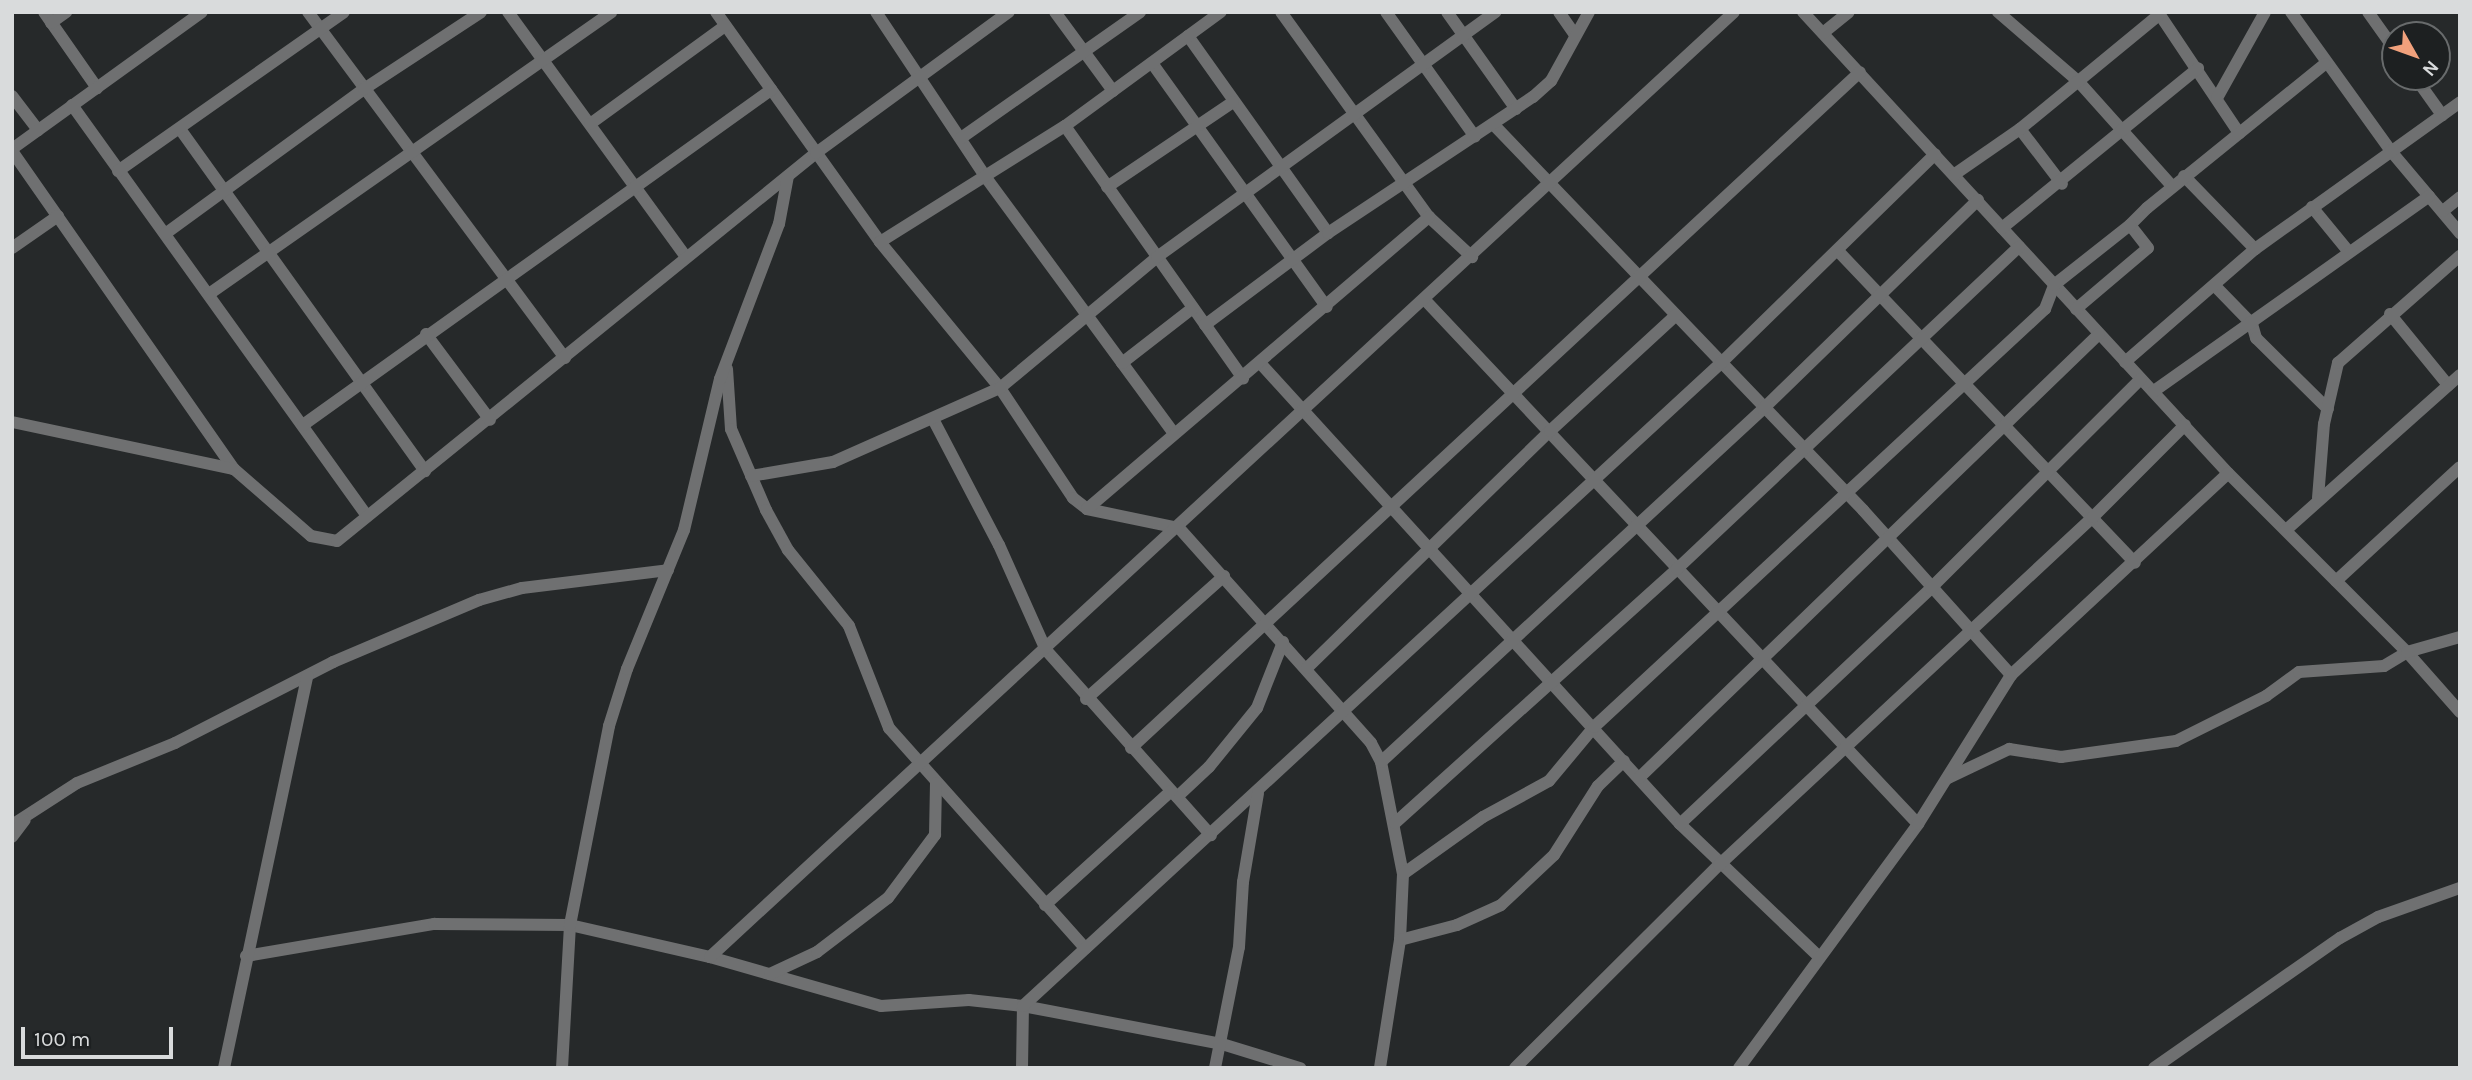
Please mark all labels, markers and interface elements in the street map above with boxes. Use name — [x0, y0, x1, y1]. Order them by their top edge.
north arrow — [2381, 21, 2451, 91]
text: N — [2418, 56, 2443, 81]
scale bar — [24, 1014, 177, 1058]
text: 100 m — [34, 1027, 91, 1051]

